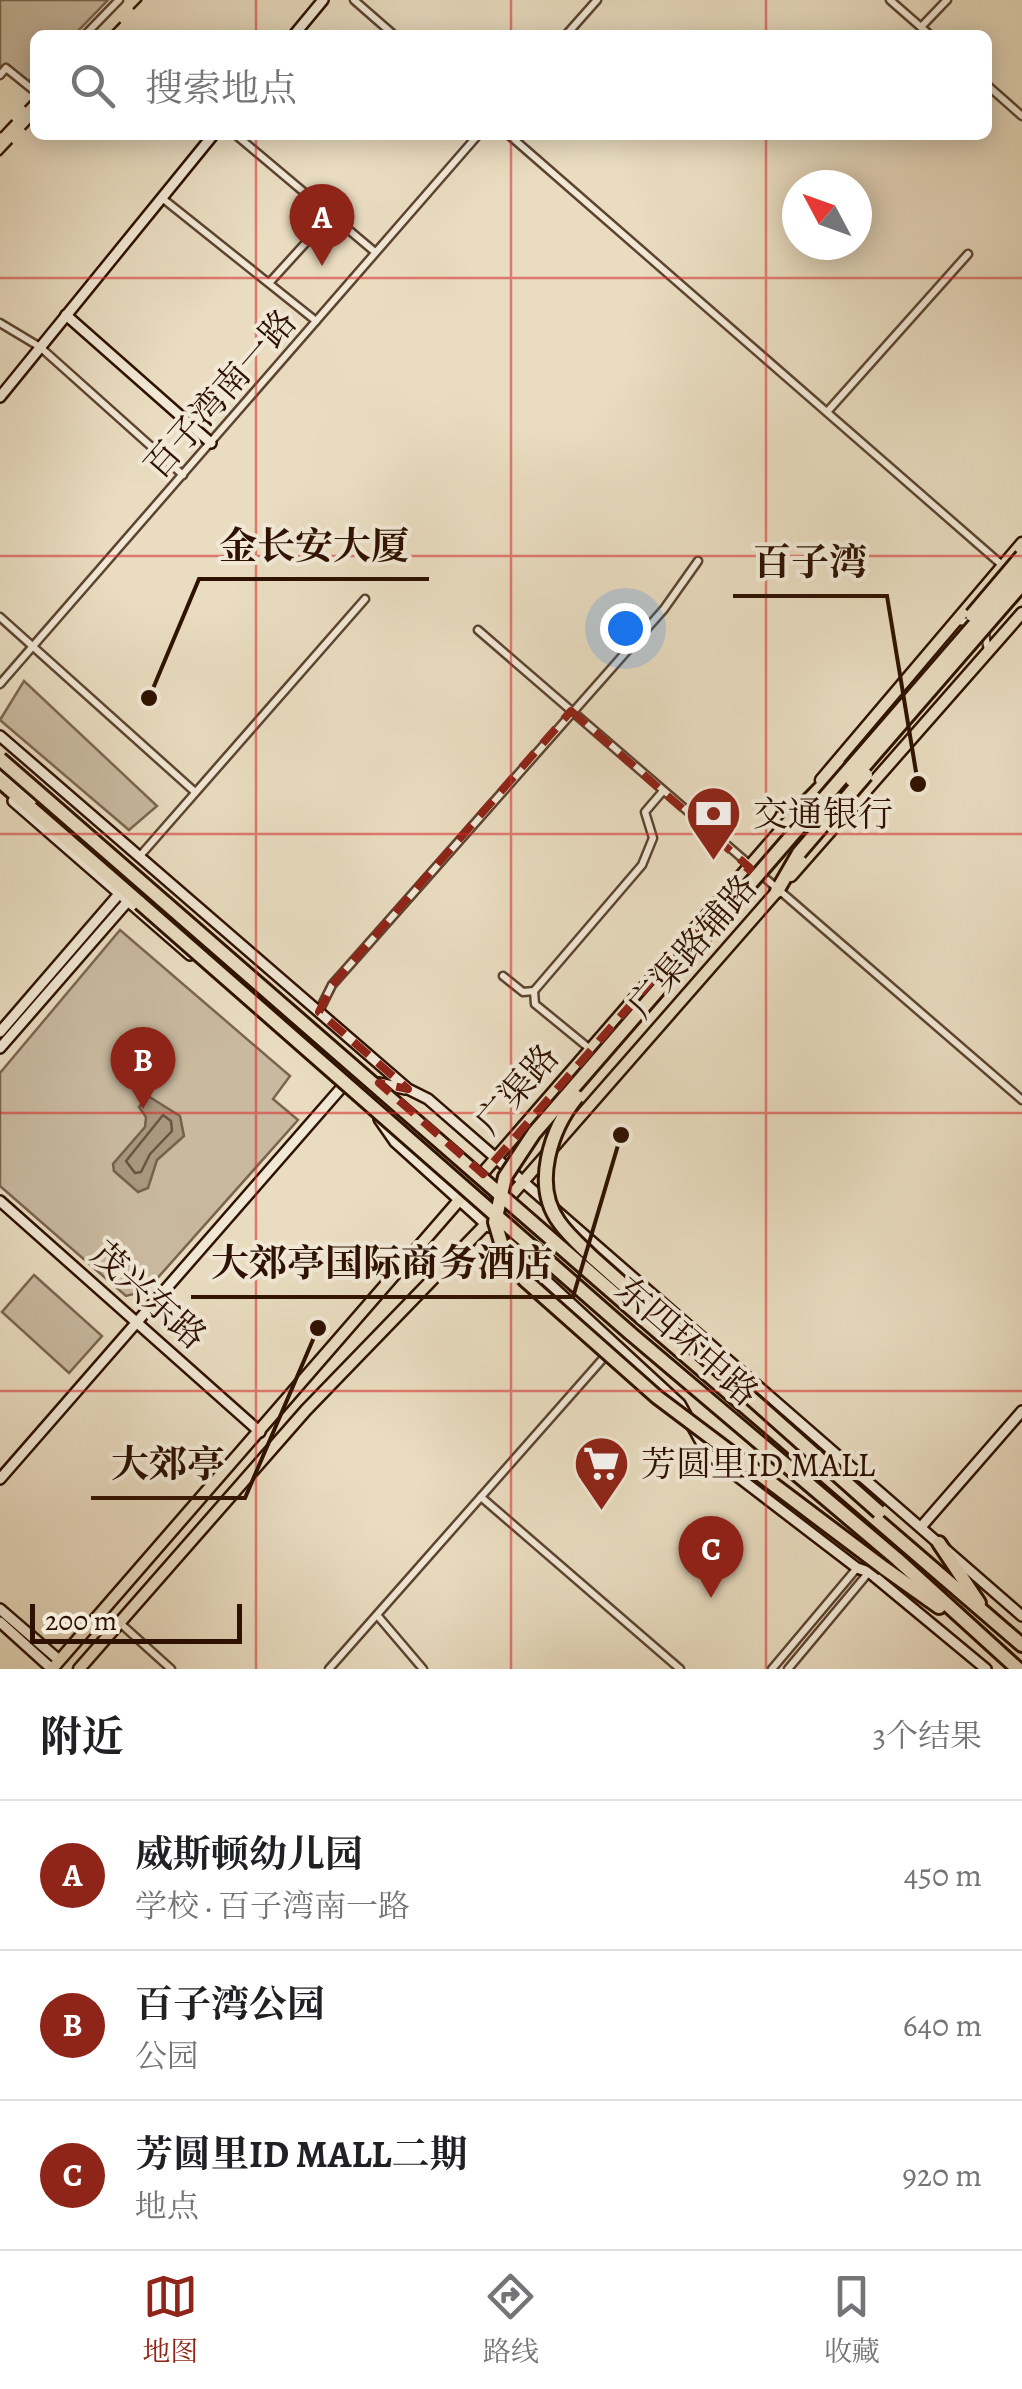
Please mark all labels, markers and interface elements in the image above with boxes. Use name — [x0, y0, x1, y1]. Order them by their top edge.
search box — [30, 30, 992, 140]
icon: search — [65, 58, 120, 113]
text: 搜索地点 — [145, 62, 297, 114]
north arrow — [782, 170, 872, 260]
pin: A — [290, 184, 354, 266]
street label: 百子湾南一路 — [133, 299, 307, 489]
callout: 金长安大厦 — [199, 511, 429, 579]
text: 金长安大厦 — [219, 520, 409, 572]
callout: 百子湾 — [733, 528, 887, 596]
text: 百子湾 — [753, 536, 867, 588]
your location — [600, 603, 651, 654]
bank icon: 交通银行 — [684, 784, 744, 863]
place label: 交通银行 — [753, 790, 893, 838]
street label: 广渠路辅路 — [616, 864, 768, 1028]
pin: B — [110, 1026, 176, 1109]
street label: 广渠路 — [464, 1034, 570, 1144]
callout: 大郊亭国际商务酒店 — [191, 1229, 573, 1297]
street label: 茂兴东路 — [81, 1230, 217, 1360]
text: 大郊亭国际商务酒店 — [211, 1237, 553, 1289]
street label: 东四环中路 — [605, 1265, 769, 1417]
callout: 大郊亭 — [91, 1430, 245, 1498]
supermarket icon: 芳圆里ID MALL — [572, 1434, 632, 1513]
text: 大郊亭 — [111, 1438, 225, 1490]
place label: 芳圆里ID MALL — [641, 1440, 875, 1488]
pin: C — [678, 1516, 744, 1598]
scale bar — [30, 1599, 242, 1644]
text: 200 m — [45, 1602, 117, 1640]
text: 附近 — [40, 1708, 124, 1765]
text: 3个结果 — [873, 1714, 982, 1758]
text: 威斯顿幼儿园 — [135, 1828, 363, 1880]
text: A — [62, 1853, 83, 1897]
text: 450 m — [904, 1853, 982, 1897]
text: 学校 · 百子湾南一路 — [135, 1884, 410, 1928]
text: 百子湾公园 — [135, 1978, 325, 2030]
text: B — [62, 2003, 83, 2047]
text: 640 m — [903, 2003, 982, 2047]
text: 公园 — [135, 2034, 199, 2078]
text: 芳圆里ID MALL二期 — [135, 2128, 467, 2180]
text: C — [63, 2153, 82, 2197]
text: 920 m — [902, 2153, 982, 2197]
text: 地点 — [135, 2184, 199, 2228]
tab: 地图 — [142, 2269, 198, 2371]
tab: 路线 — [483, 2269, 539, 2371]
tab: 收藏 — [824, 2269, 880, 2371]

